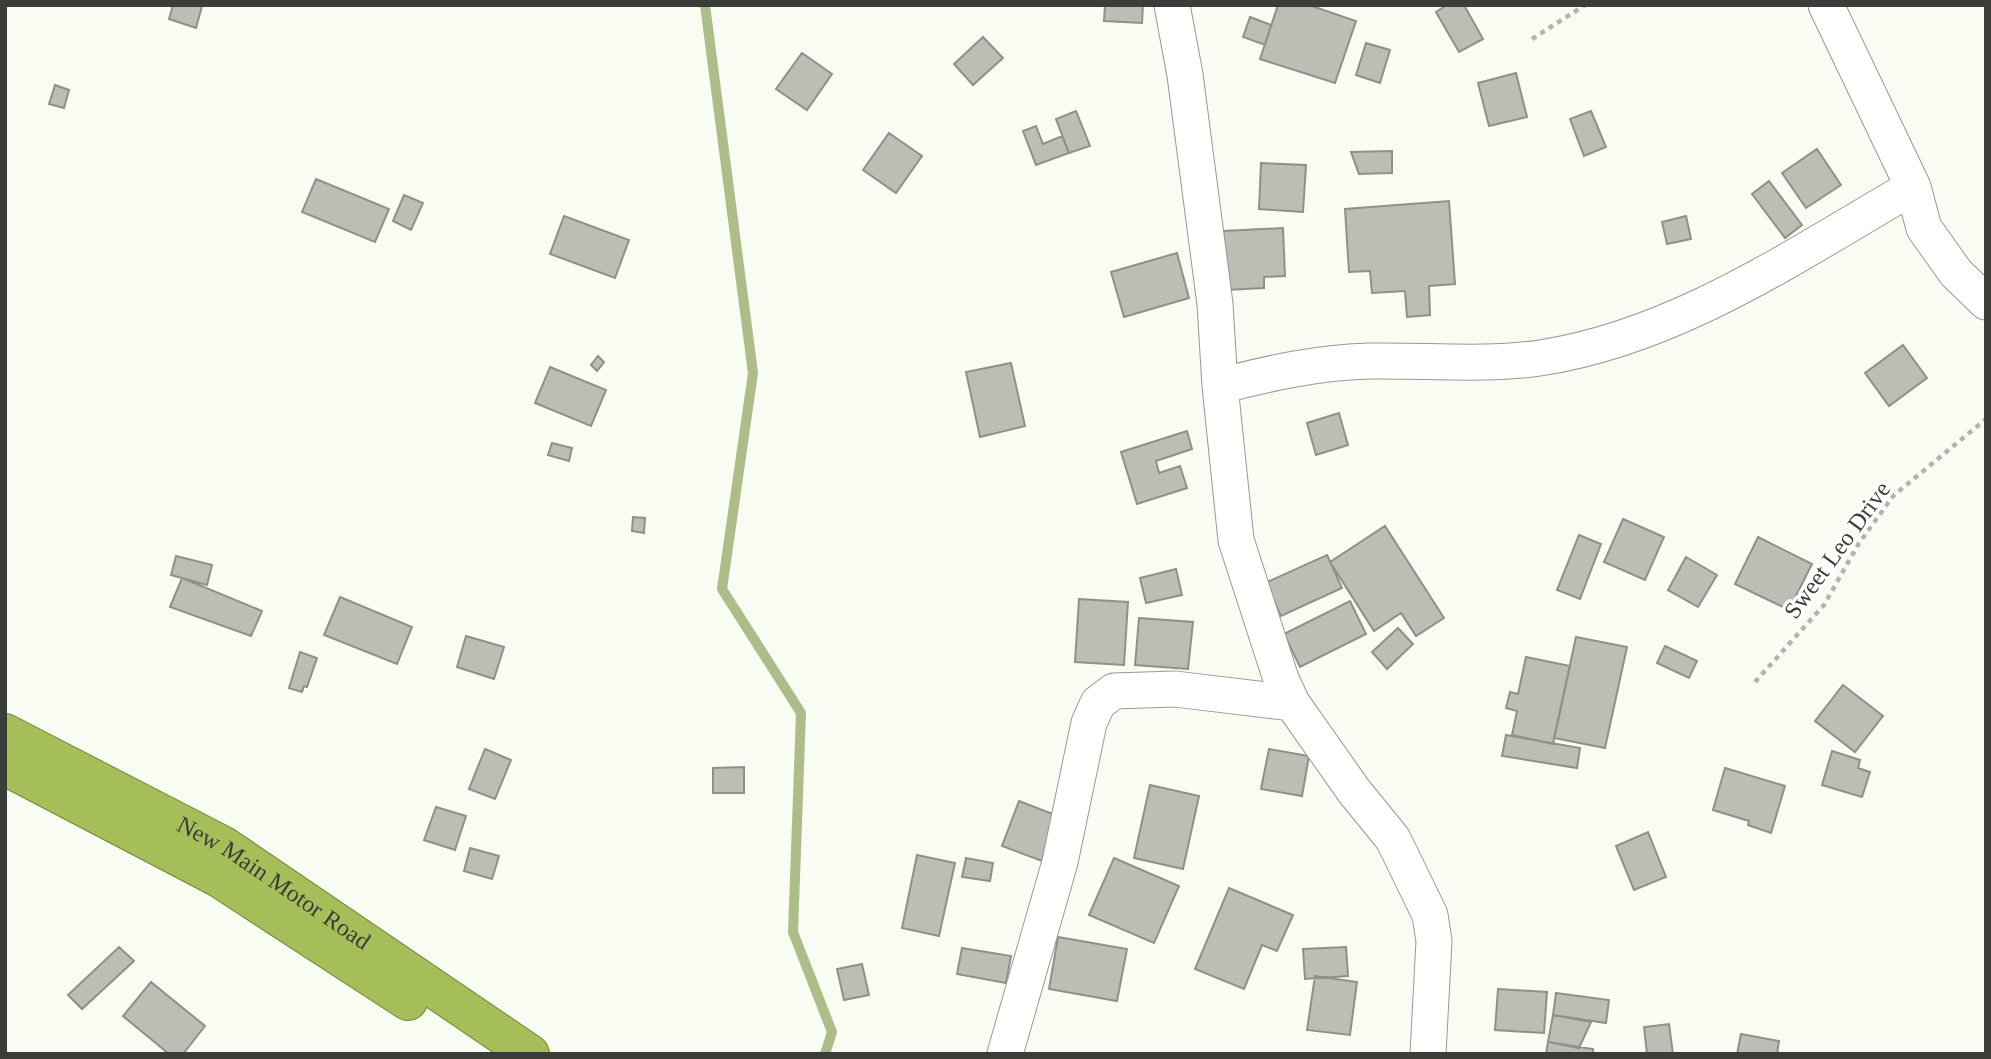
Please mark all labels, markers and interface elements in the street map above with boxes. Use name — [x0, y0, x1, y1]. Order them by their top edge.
street label: Sweet Leo Drive — [1779, 477, 1895, 623]
street label: New Main Motor Road — [173, 811, 375, 955]

